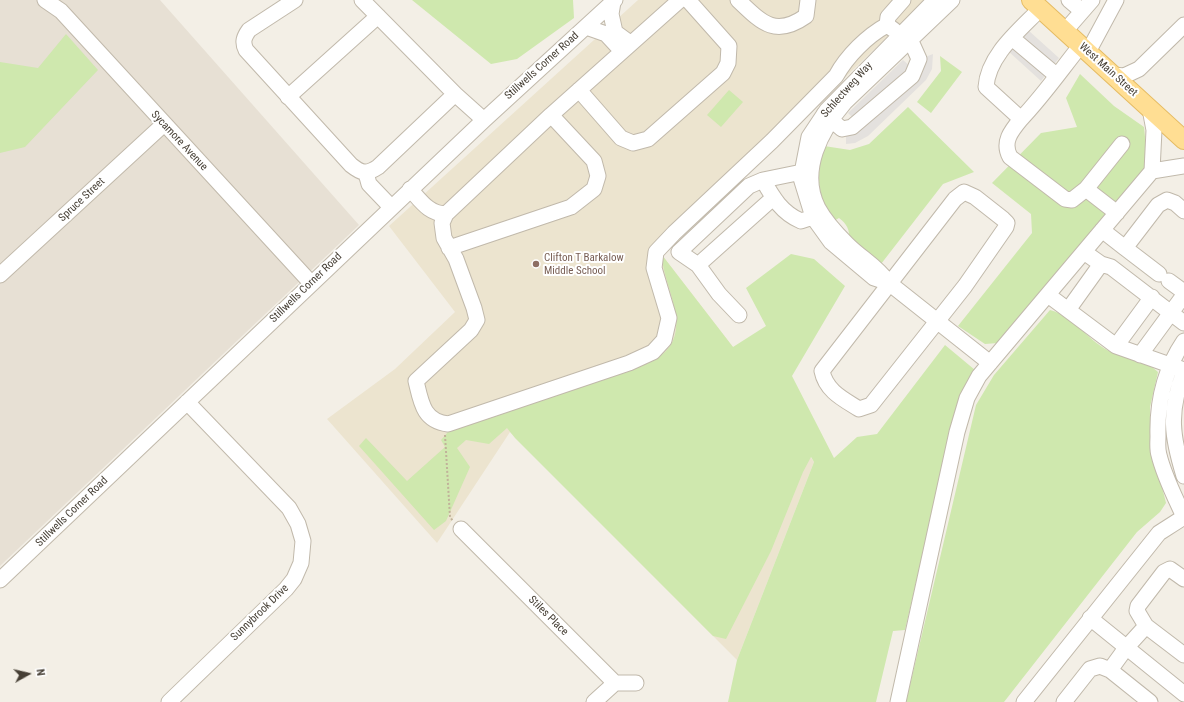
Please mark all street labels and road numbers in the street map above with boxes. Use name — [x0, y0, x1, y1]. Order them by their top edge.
street label: Stillwells Corner Road — [502, 29, 582, 103]
street label: West Main Street — [1076, 40, 1140, 100]
street label: Schlectweg Way — [819, 59, 875, 121]
street label: Sycamore Avenue — [148, 108, 210, 174]
street label: Spruce Street — [56, 175, 108, 225]
street label: Stillwells Corner Road — [267, 250, 345, 326]
street label: Stillwells Corner Road — [33, 474, 111, 550]
street label: Sunnybrook Drive — [228, 582, 292, 644]
street label: Stiles Place — [525, 593, 571, 639]

